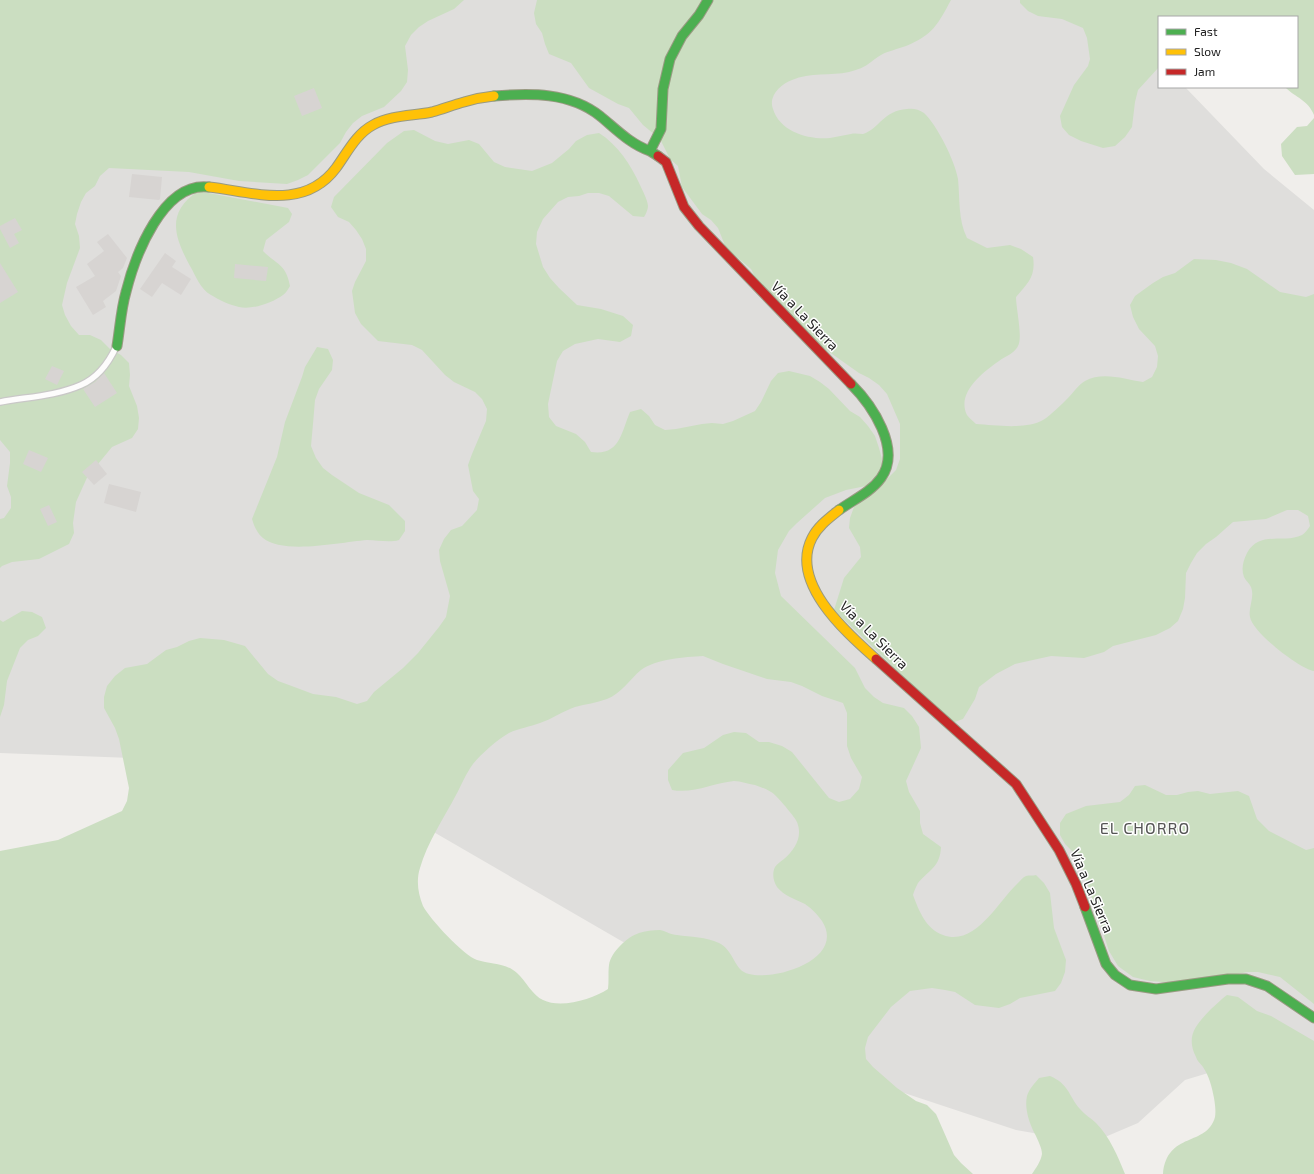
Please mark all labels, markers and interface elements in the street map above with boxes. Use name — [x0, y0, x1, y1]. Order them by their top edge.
legend — [1158, 16, 1298, 88]
text: Fast — [1194, 24, 1218, 38]
text: Slow — [1194, 44, 1221, 58]
text: Jam — [1194, 64, 1215, 78]
street label: Vía a La Sierra — [768, 278, 843, 354]
street label: Vía a La Sierra — [837, 597, 912, 672]
district label: EL CHORRO — [1100, 818, 1190, 837]
street label: Vía a La Sierra — [1067, 846, 1118, 935]

